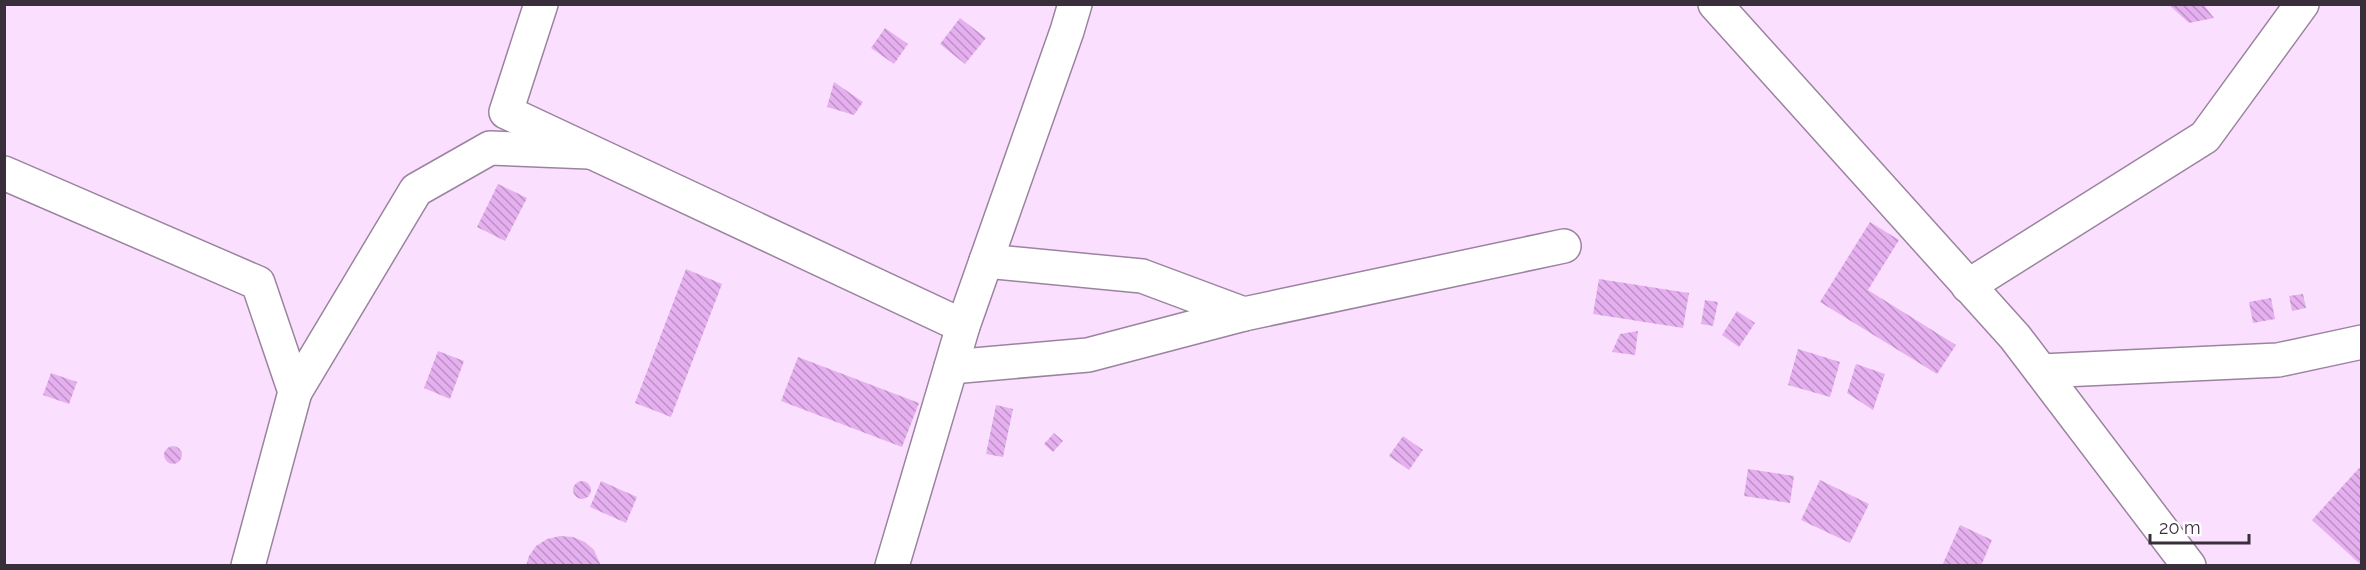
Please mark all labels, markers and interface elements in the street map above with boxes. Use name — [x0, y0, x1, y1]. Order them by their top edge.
scale bar — [2150, 507, 2249, 545]
text: 20 m — [2159, 517, 2201, 538]

